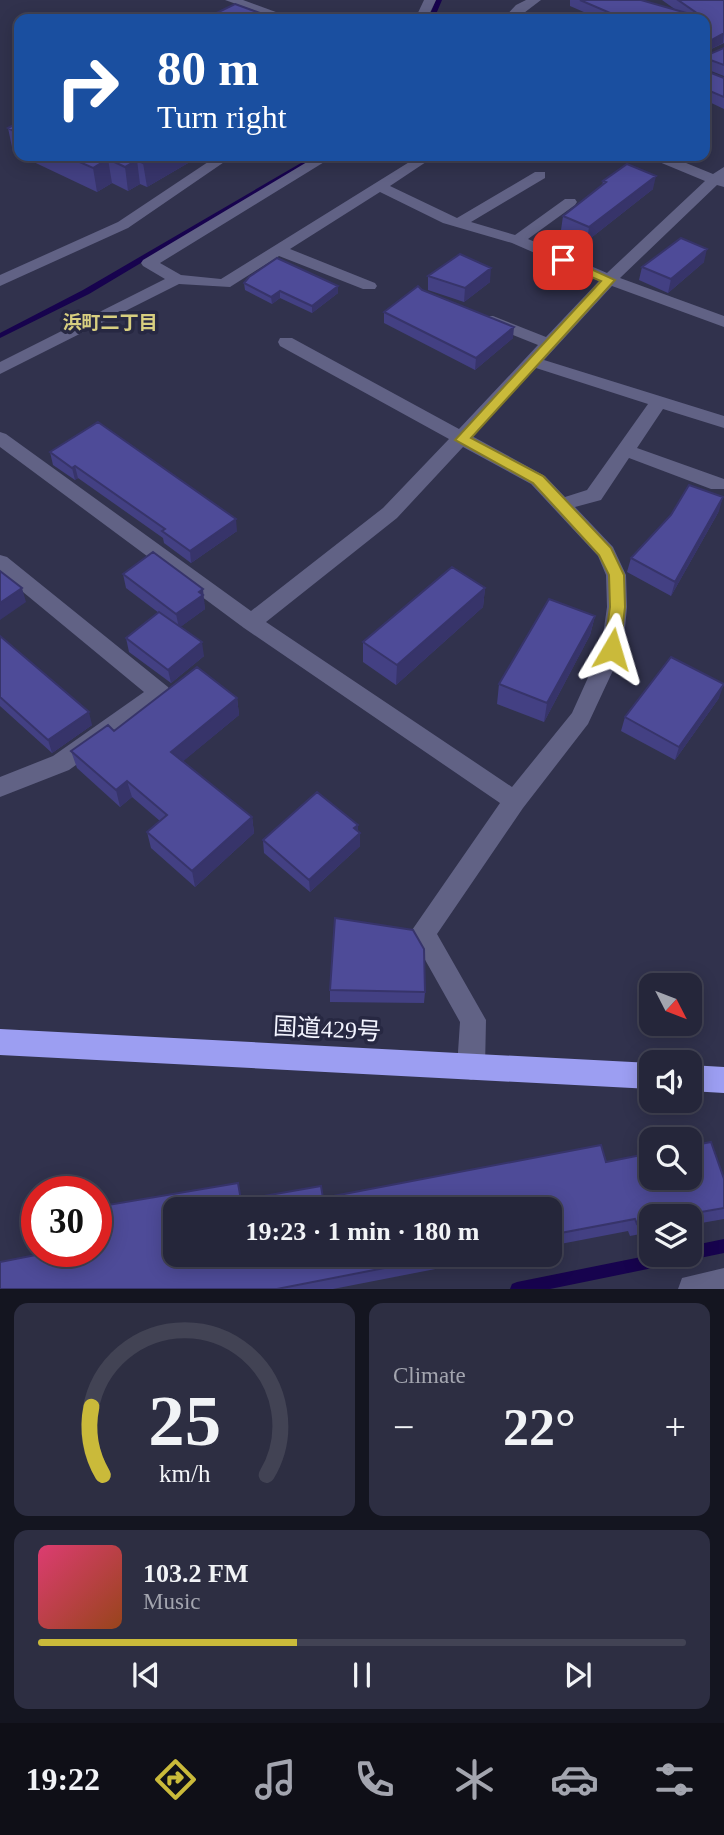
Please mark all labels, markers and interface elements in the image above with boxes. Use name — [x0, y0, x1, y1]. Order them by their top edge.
text: 80 m — [157, 41, 259, 96]
icon: right — [42, 42, 133, 133]
text: Turn right — [157, 99, 287, 135]
pin — [533, 230, 593, 290]
icon: arrive — [544, 241, 582, 279]
district label: 浜町二丁目 — [62, 312, 158, 333]
position arrow — [575, 612, 649, 686]
north arrow — [639, 973, 702, 1036]
map controls — [639, 973, 702, 1267]
street label: 国道429号 — [272, 1013, 382, 1045]
button: sound — [639, 1050, 702, 1113]
button: search — [639, 1127, 702, 1190]
speed limit sign: 30 — [21, 1176, 112, 1267]
button: layers — [639, 1204, 702, 1267]
text: 19:23 · 1 min · 180 m — [246, 1217, 480, 1246]
text: Climate — [393, 1363, 466, 1388]
text: 25 — [148, 1381, 221, 1462]
text: 22° — [503, 1399, 576, 1456]
text: − — [393, 1406, 414, 1448]
text: + — [665, 1406, 686, 1448]
text: km/h — [159, 1460, 211, 1487]
text: 103.2 FM — [143, 1559, 248, 1588]
text: Music — [143, 1589, 201, 1614]
icon: previous — [127, 1656, 165, 1694]
icon: pause — [343, 1656, 381, 1694]
icon: next — [559, 1656, 597, 1694]
icon: directions — [151, 1755, 200, 1804]
icon: music — [251, 1755, 300, 1804]
icon: phone — [350, 1755, 399, 1804]
icon: climate — [450, 1755, 499, 1804]
icon: car — [550, 1755, 599, 1804]
icon: filters — [650, 1755, 699, 1804]
text: 19:22 — [25, 1761, 100, 1797]

